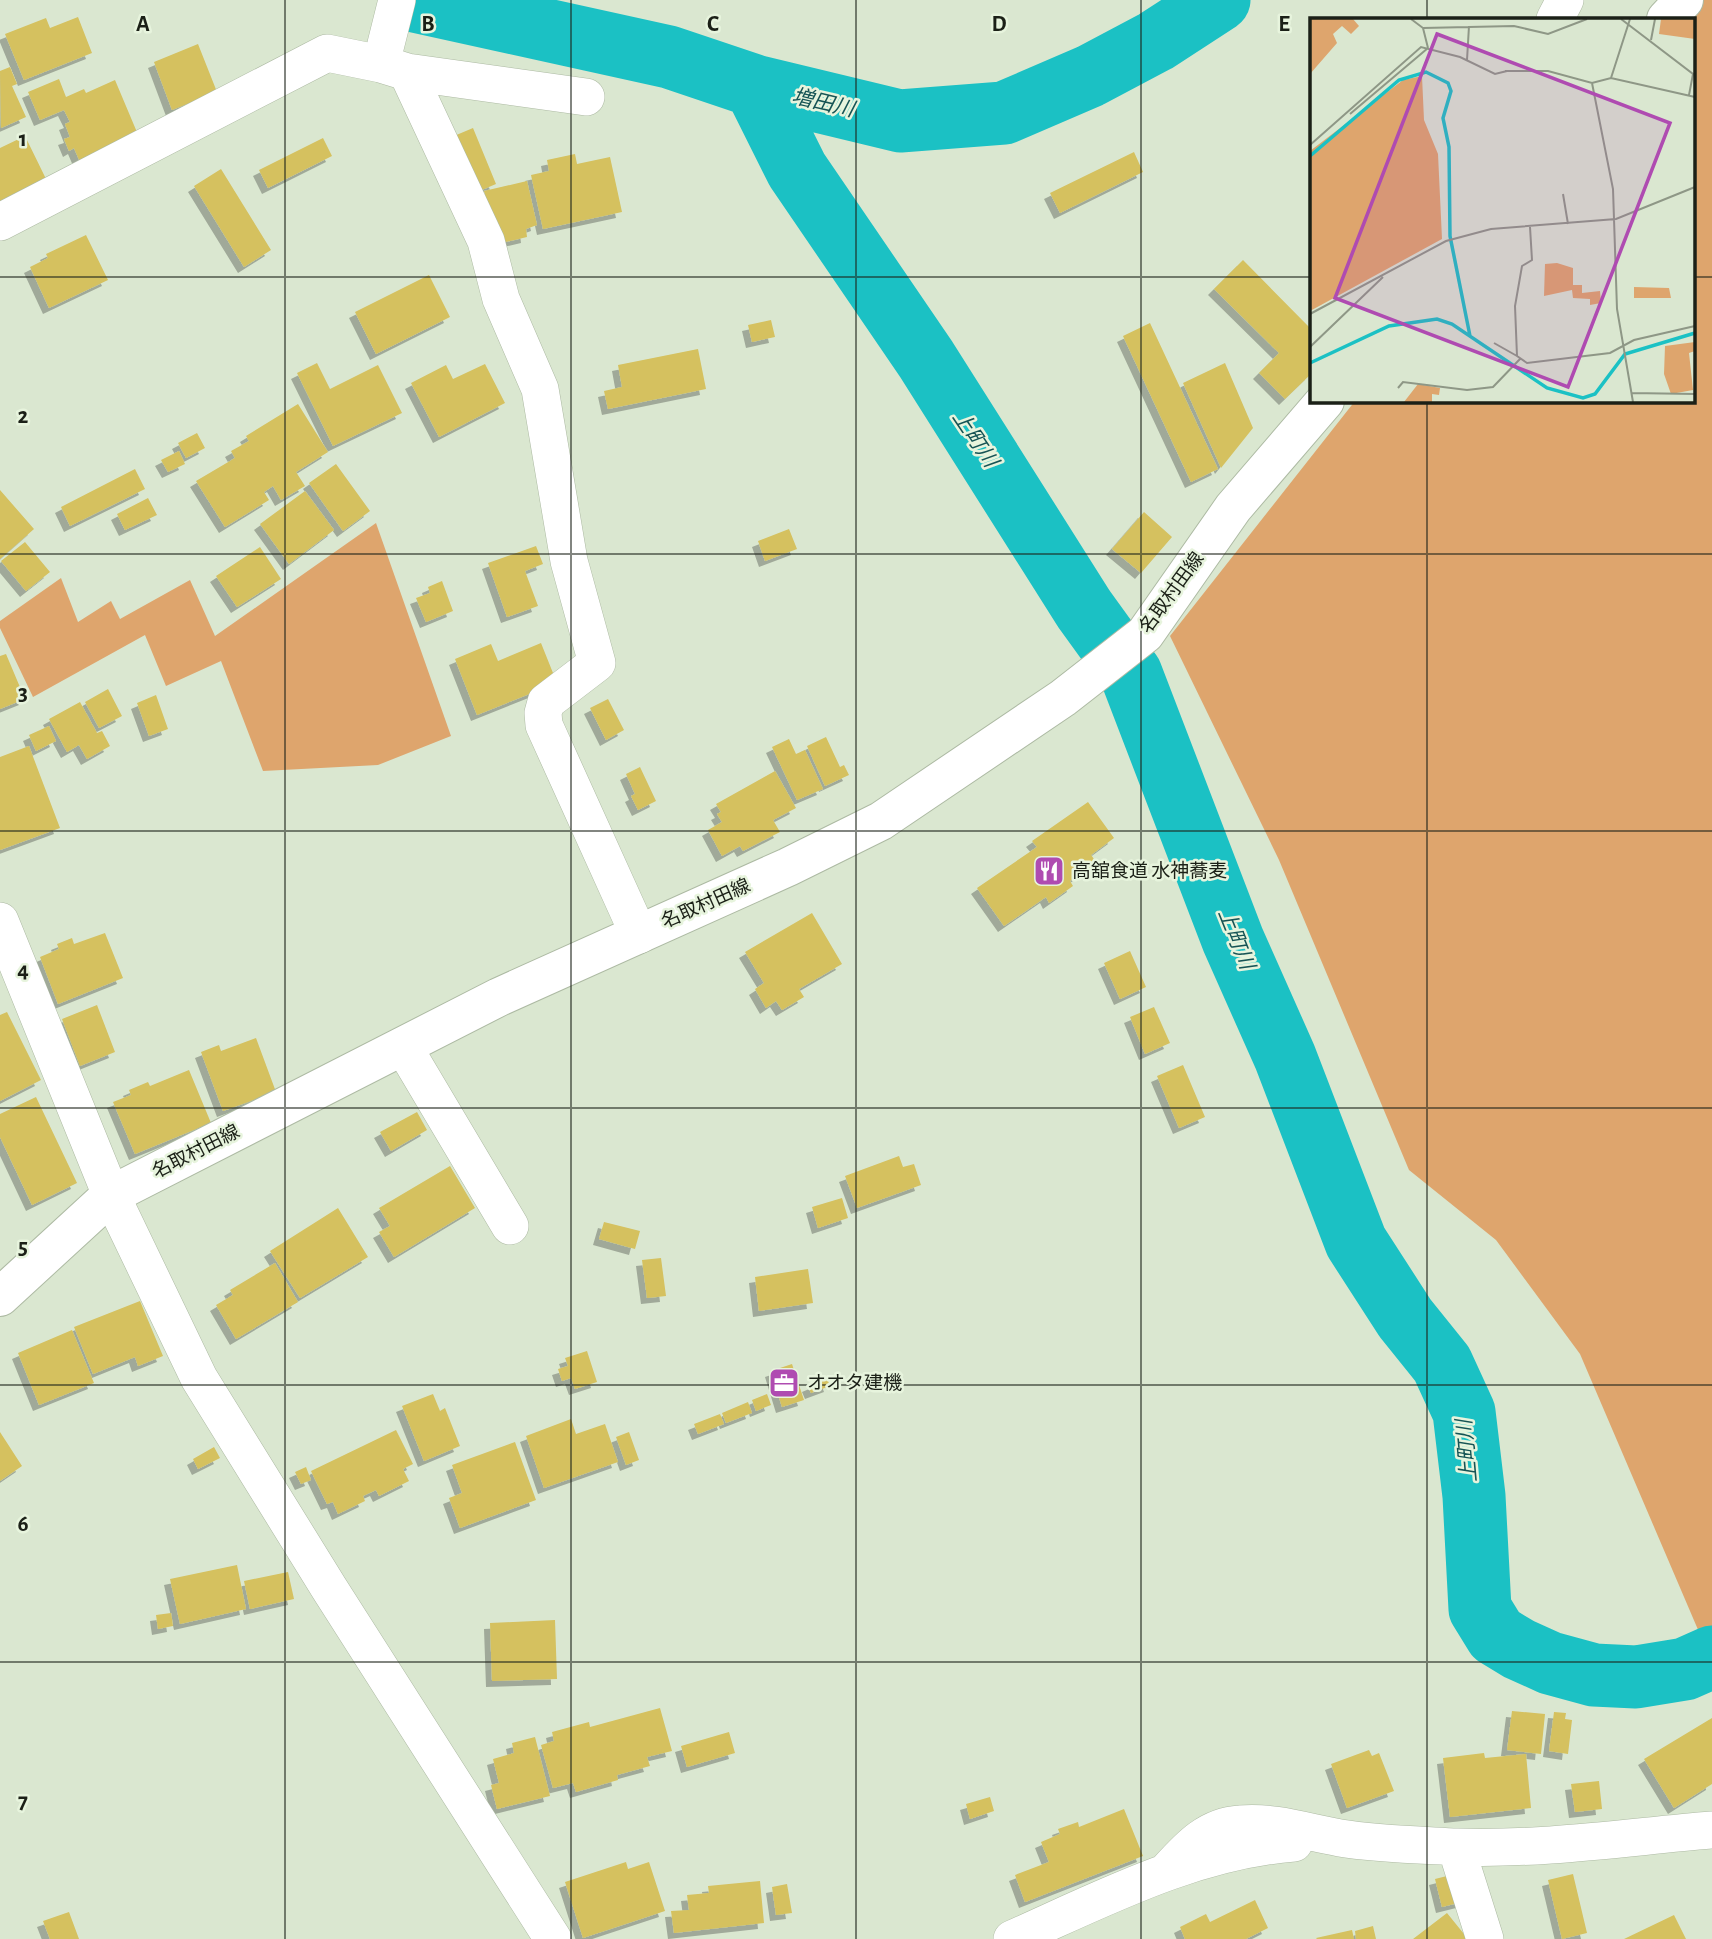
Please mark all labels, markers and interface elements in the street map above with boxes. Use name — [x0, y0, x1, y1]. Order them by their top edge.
text: A — [136, 13, 150, 36]
text: B — [421, 13, 435, 36]
text: C — [707, 13, 719, 36]
text: D — [991, 13, 1007, 36]
text: E — [1278, 13, 1290, 36]
inset map — [1310, 18, 1694, 402]
water label: 増田川 — [790, 85, 858, 121]
text: 1 — [19, 128, 27, 151]
text: 2 — [18, 405, 29, 428]
water label: 上町川 — [949, 406, 1003, 473]
street label: 名取村田線 — [1135, 548, 1208, 637]
text: 3 — [18, 682, 28, 705]
restaurant icon: 高舘食道 水神蕎麦 — [1032, 854, 1066, 888]
place label: 高舘食道 水神蕎麦 — [1072, 860, 1227, 881]
street label: 名取村田線 — [658, 874, 753, 932]
water label: 上町川 — [1214, 905, 1259, 974]
text: 4 — [17, 959, 29, 982]
street label: 名取村田線 — [148, 1120, 243, 1182]
text: 5 — [18, 1236, 28, 1259]
office icon: オオタ建機 — [767, 1366, 801, 1400]
place label: オオタ建機 — [807, 1372, 902, 1393]
water label: 上町川 — [1453, 1417, 1480, 1483]
text: 6 — [17, 1513, 29, 1536]
text: 7 — [18, 1790, 28, 1813]

